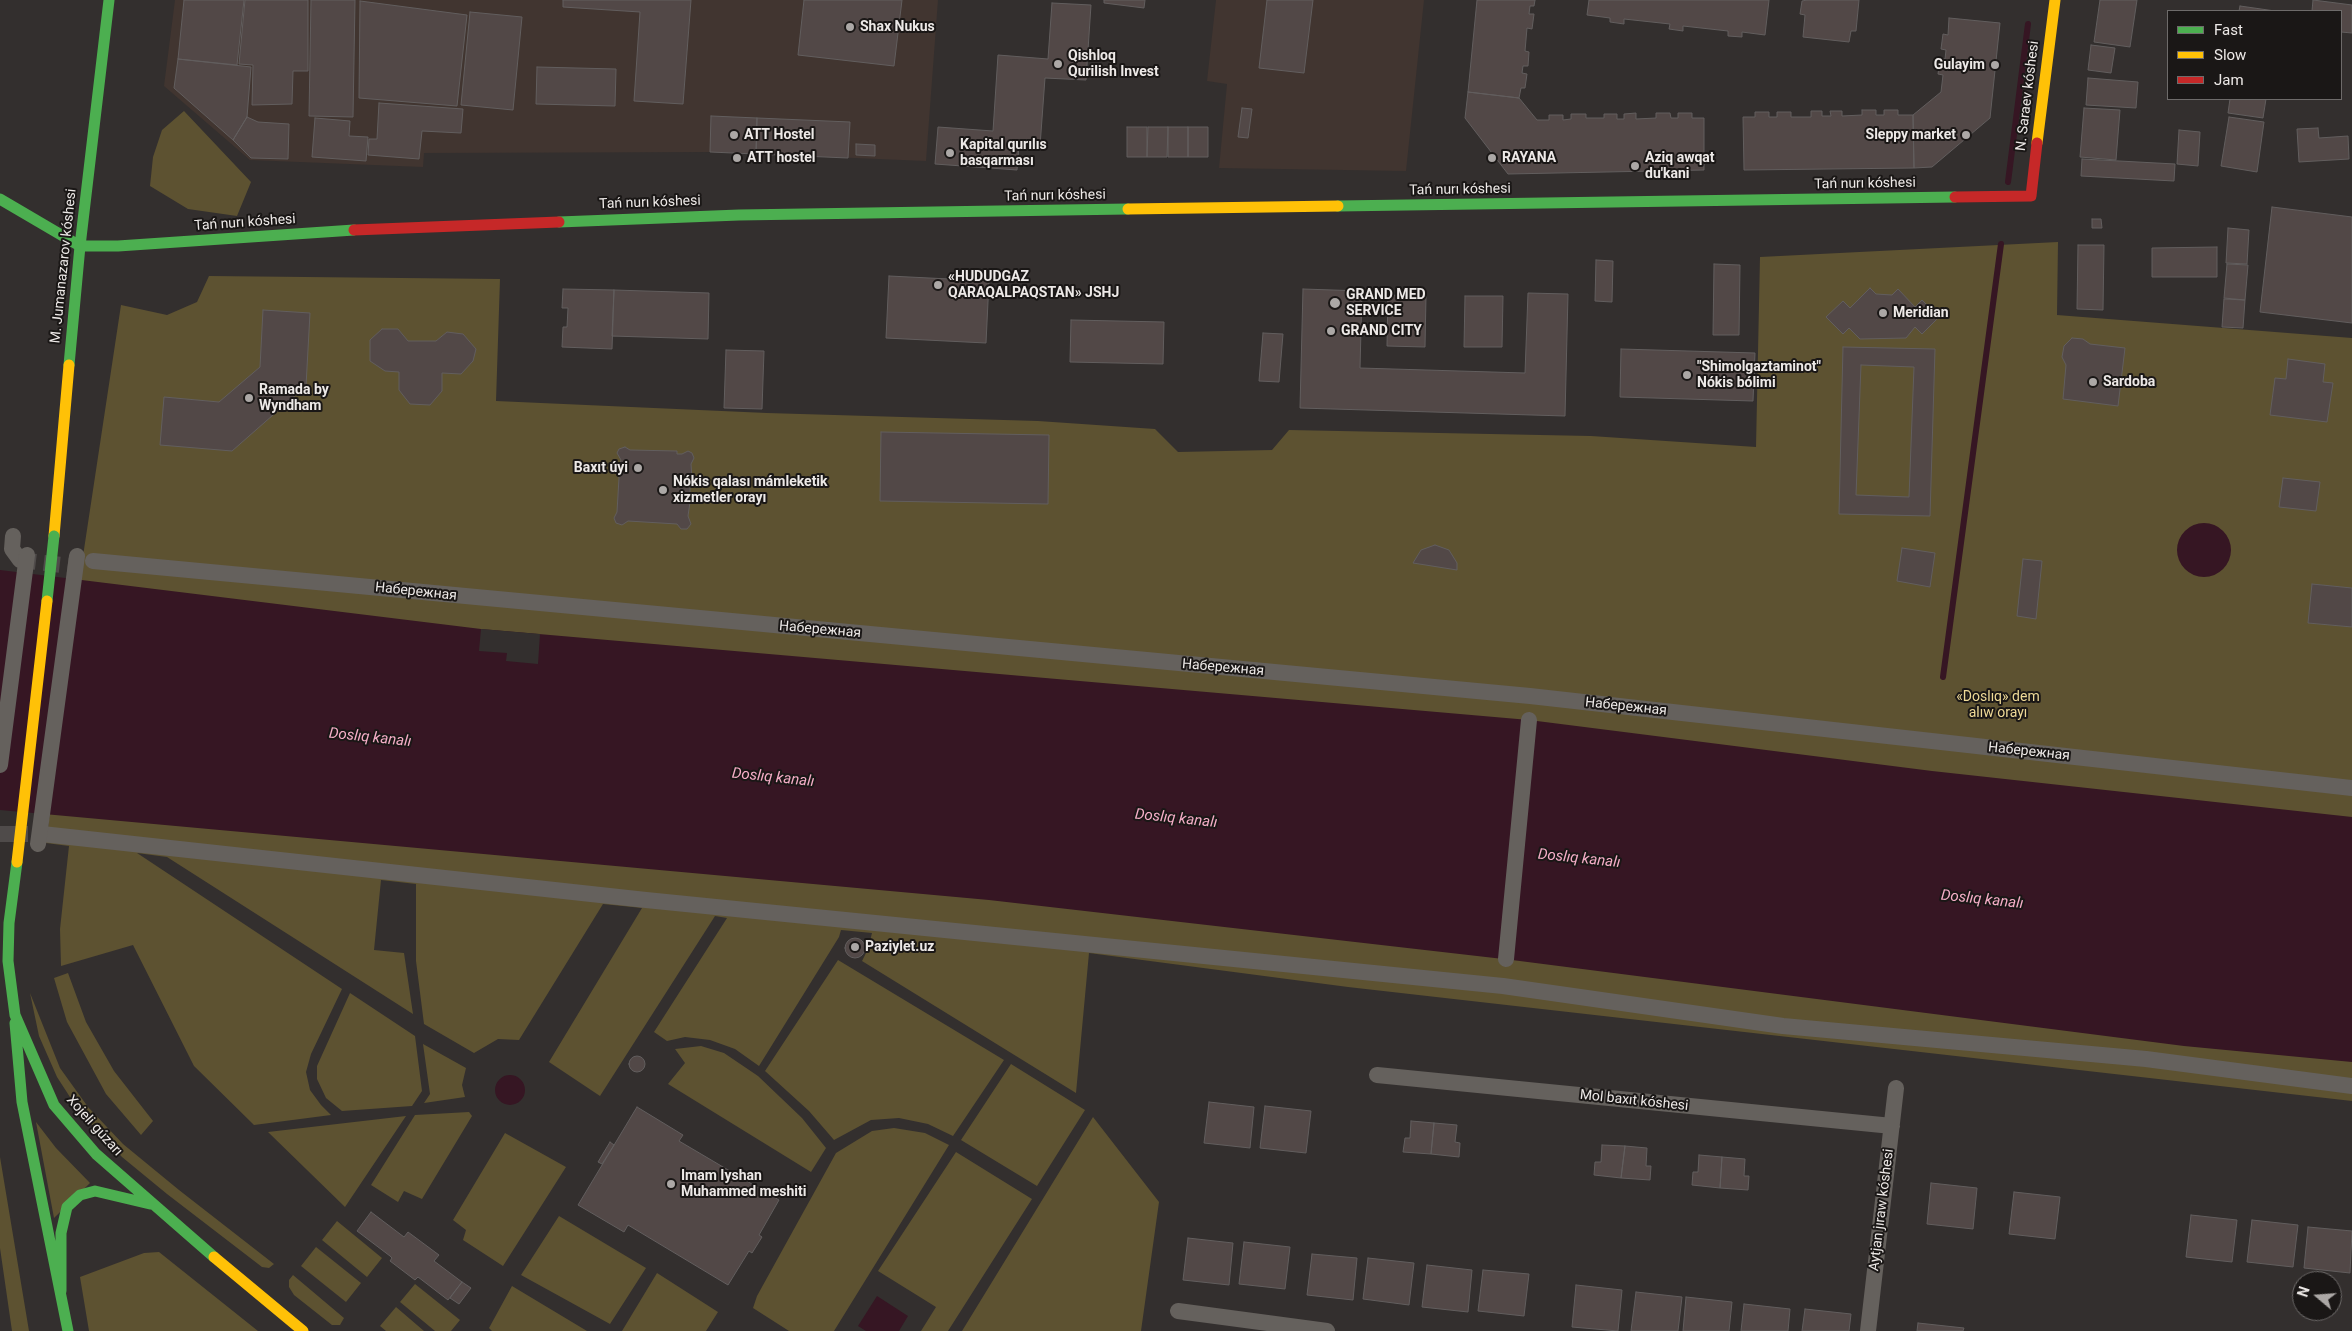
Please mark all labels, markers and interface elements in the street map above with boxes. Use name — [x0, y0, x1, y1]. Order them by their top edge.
legend — [2167, 10, 2342, 100]
place label: Shax Nukus — [860, 19, 935, 35]
marker: Shax Nukus — [844, 21, 856, 33]
text: Fast — [2214, 21, 2243, 39]
street label: N. Saraev kóshesi — [2013, 40, 2043, 152]
text: Slow — [2214, 46, 2246, 64]
place label: Qishloq Qurilish Invest — [1068, 48, 1159, 80]
place label: Gulayim — [1934, 57, 1985, 73]
marker: Qishloq Qurilish Invest — [1052, 58, 1064, 70]
marker: Gulayim — [1989, 59, 2001, 71]
text: Jam — [2214, 71, 2244, 89]
place label: ATT Hostel — [744, 127, 814, 143]
place label: Sleppy market — [1866, 127, 1956, 143]
marker: ATT Hostel — [728, 129, 740, 141]
marker: Sleppy market — [1960, 129, 1972, 141]
place label: Kapital qurılıs basqarması — [960, 137, 1047, 170]
marker: Kapital qurılıs basqarması — [944, 147, 956, 159]
place label: ATT hostel — [747, 150, 815, 166]
place label: RAYANA — [1502, 150, 1556, 166]
place label: Aziq awqat du'kani — [1645, 150, 1715, 182]
marker: ATT hostel — [731, 152, 743, 164]
marker: RAYANA — [1486, 152, 1498, 164]
marker: Aziq awqat du'kani — [1629, 160, 1641, 172]
street label: Tań nurı kóshesi — [1814, 175, 1916, 193]
street label: Tań nurı kóshesi — [1409, 181, 1511, 199]
street label: Tań nurı kóshesi — [1004, 187, 1106, 205]
street label: M. Jumanazarov kóshesi — [48, 188, 80, 344]
street label: Tań nurı kóshesi — [599, 193, 701, 213]
street label: Tań nurı kóshesi — [194, 211, 296, 235]
place label: «HUDUDGAZ QARAQALPAQSTAN» JSHJ — [948, 269, 1119, 302]
marker: «HUDUDGAZ QARAQALPAQSTAN» JSHJ — [932, 279, 944, 291]
place label: GRAND MED SERVICE — [1346, 287, 1426, 320]
marker: GRAND MED SERVICE — [1328, 296, 1342, 310]
place label: Meridian — [1893, 305, 1949, 321]
marker: Meridian — [1877, 307, 1889, 319]
place label: GRAND CITY — [1341, 323, 1422, 339]
marker: GRAND CITY — [1325, 325, 1337, 337]
place label: "Shimolgaztaminot" Nókis bólimi — [1697, 359, 1821, 392]
marker: "Shimolgaztaminot" Nókis bólimi — [1681, 369, 1693, 381]
place label: Sardoba — [2103, 374, 2155, 390]
marker: Sardoba — [2087, 376, 2099, 388]
place label: Ramada by Wyndham — [259, 382, 329, 414]
marker: Ramada by Wyndham — [243, 392, 255, 404]
place label: Baxıt úyi — [574, 460, 628, 476]
marker: Baxıt úyi — [632, 462, 644, 474]
place label: Nókis qalası mámleketik xizmetler orayı — [673, 474, 828, 507]
marker: Nókis qalası mámleketik xizmetler orayı — [657, 484, 669, 496]
street label: Набережная — [374, 579, 458, 605]
street label: Набережная — [778, 618, 862, 642]
street label: Набережная — [1181, 656, 1265, 680]
park label: «Doslıq» dem alıw orayı — [1956, 689, 2040, 722]
street label: Набережная — [1584, 694, 1668, 720]
water label: Doslıq kanalı — [328, 725, 412, 751]
street label: Набережная — [1987, 739, 2071, 765]
water label: Doslıq kanalı — [731, 765, 815, 791]
water label: Doslıq kanalı — [1134, 806, 1218, 832]
water label: Doslıq kanalı — [1537, 846, 1621, 872]
water label: Doslıq kanalı — [1940, 887, 2024, 913]
place label: Paziylet.uz — [865, 939, 934, 955]
marker: Paziylet.uz — [849, 941, 861, 953]
street label: Mol baxıt kóshesi — [1579, 1087, 1689, 1115]
street label: Xojeli gúzarı — [62, 1092, 126, 1160]
street label: Aytjan jıraw kóshesi — [1866, 1148, 1898, 1272]
place label: Imam Iyshan Muhammed meshiti — [681, 1168, 806, 1200]
marker: Imam Iyshan Muhammed meshiti — [665, 1178, 677, 1190]
north arrow — [2292, 1271, 2342, 1321]
text: N — [2295, 1285, 2313, 1299]

